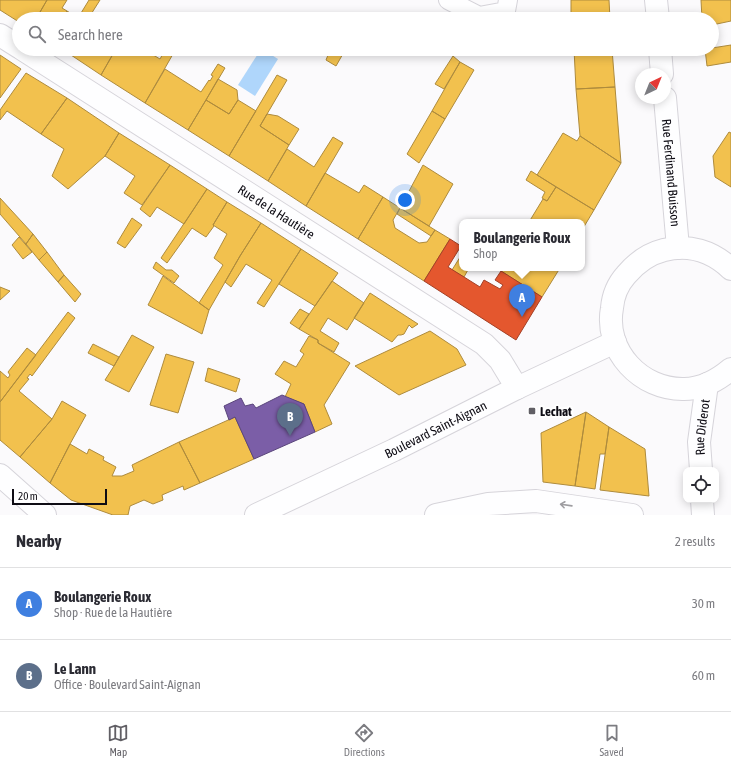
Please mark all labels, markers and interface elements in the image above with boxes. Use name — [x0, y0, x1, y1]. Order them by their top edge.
search box — [12, 12, 719, 56]
icon: search — [26, 23, 48, 45]
text: Search here — [58, 26, 123, 43]
north arrow — [635, 68, 671, 104]
street label: Rue Ferdinand Buisson — [659, 118, 683, 227]
street label: Rue de la Hautière — [235, 182, 317, 242]
your location — [395, 190, 415, 210]
popup — [459, 219, 585, 271]
text: Boulangerie Roux — [473, 229, 571, 246]
text: Shop — [473, 246, 497, 261]
pin: A — [509, 284, 535, 317]
street label: Boulevard Saint-Aignan — [382, 398, 489, 461]
street label: Rue Diderot — [692, 398, 713, 456]
pin: B — [277, 403, 303, 436]
place label: Lechat — [540, 404, 572, 419]
marker: Lechat — [527, 406, 537, 416]
map controls — [683, 467, 719, 503]
button: locate — [683, 467, 719, 503]
scale bar — [12, 487, 107, 506]
text: 20 m — [18, 490, 38, 502]
one-way arrow — [560, 501, 573, 509]
text: Nearby — [16, 531, 62, 551]
text: 2 results — [675, 534, 715, 549]
text: Boulangerie Roux — [54, 588, 151, 605]
text: A — [26, 596, 32, 611]
text: 30 m — [692, 596, 715, 611]
text: Shop · Rue de la Hautière — [54, 605, 172, 620]
text: Le Lann — [54, 660, 96, 677]
text: B — [26, 668, 32, 683]
text: 60 m — [692, 668, 715, 683]
text: Office · Boulevard Saint-Aignan — [54, 677, 201, 692]
tab: Map — [107, 722, 129, 758]
tab: Directions — [344, 722, 385, 758]
tab: Saved — [599, 722, 624, 758]

